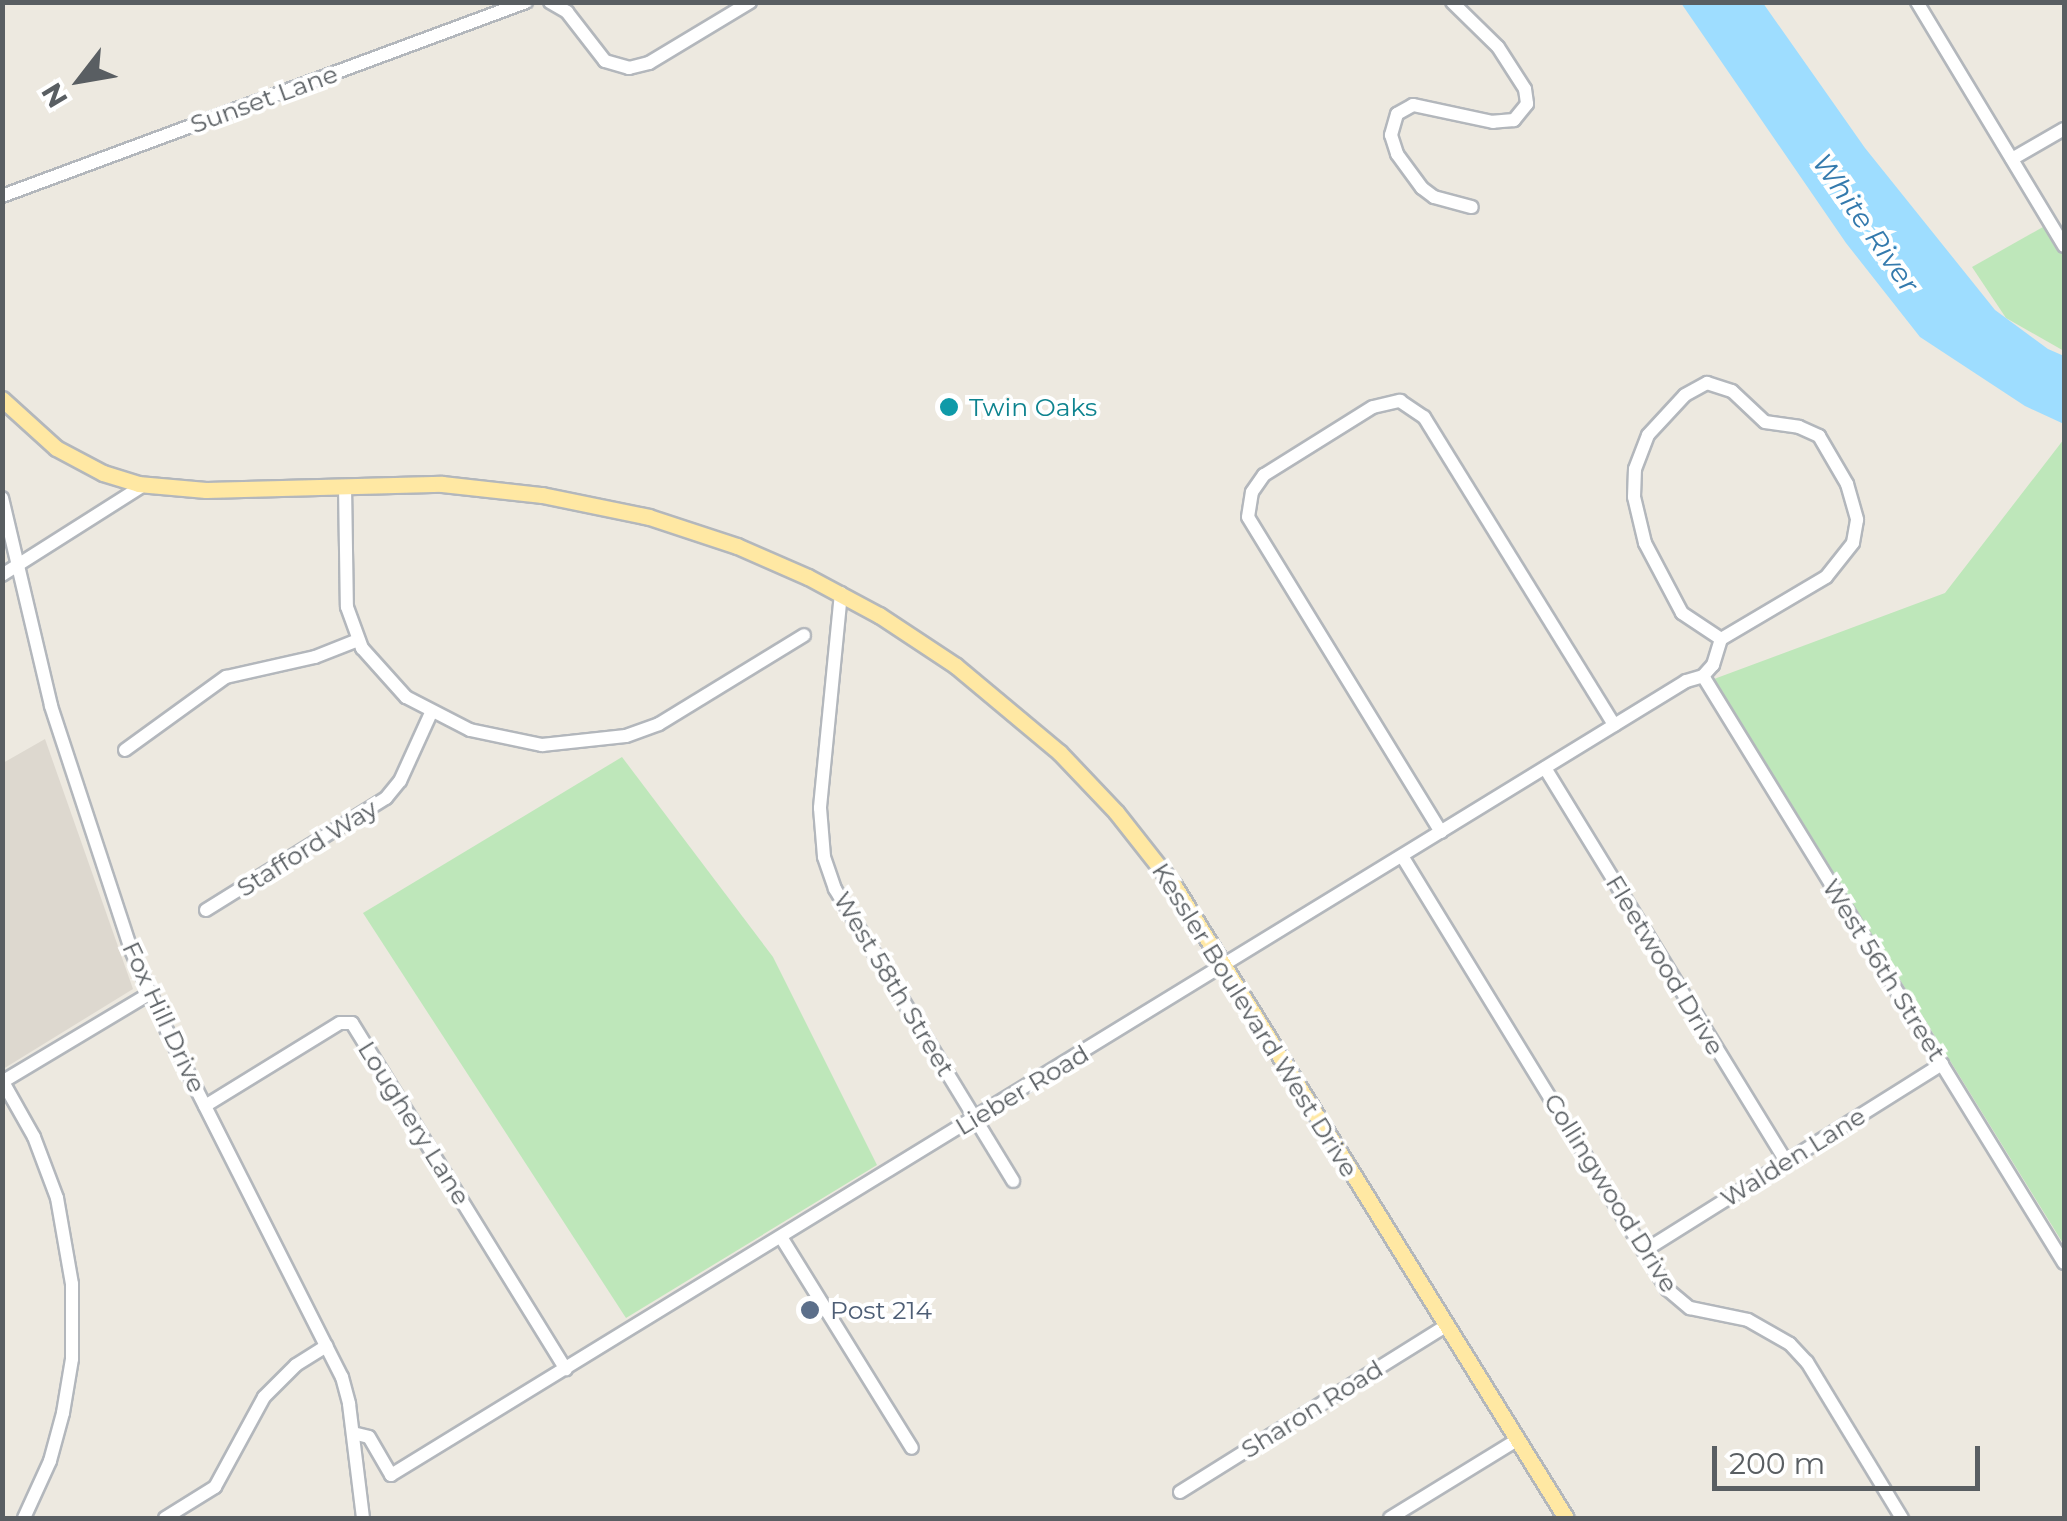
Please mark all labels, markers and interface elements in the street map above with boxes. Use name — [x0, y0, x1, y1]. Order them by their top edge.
north arrow — [30, 30, 130, 130]
street label: Sunset Lane — [186, 58, 342, 140]
text: N — [34, 77, 75, 114]
water label: White River — [1806, 147, 1926, 299]
place label: Twin Oaks — [969, 392, 1097, 422]
marker: Twin Oaks — [938, 396, 960, 418]
street label: Stafford Way — [231, 793, 383, 903]
street label: Kessler Boulevard West Drive — [1146, 857, 1364, 1183]
street label: Fleetwood Drive — [1599, 870, 1731, 1060]
street label: West 56th Street — [1816, 873, 1952, 1067]
street label: West 58th Street — [827, 886, 961, 1082]
street label: Fox Hill Drive — [116, 937, 212, 1097]
street label: Loughery Lane — [352, 1036, 476, 1210]
street label: Lieber Road — [950, 1038, 1094, 1142]
street label: Collingwood Drive — [1538, 1088, 1684, 1298]
street label: Walden Lane — [1715, 1101, 1871, 1213]
place label: Post 214 — [830, 1295, 932, 1325]
marker: Post 214 — [799, 1299, 821, 1321]
street label: Sharon Road — [1236, 1354, 1388, 1464]
scale bar — [1717, 1426, 1984, 1488]
text: 200 m — [1729, 1445, 1825, 1482]

